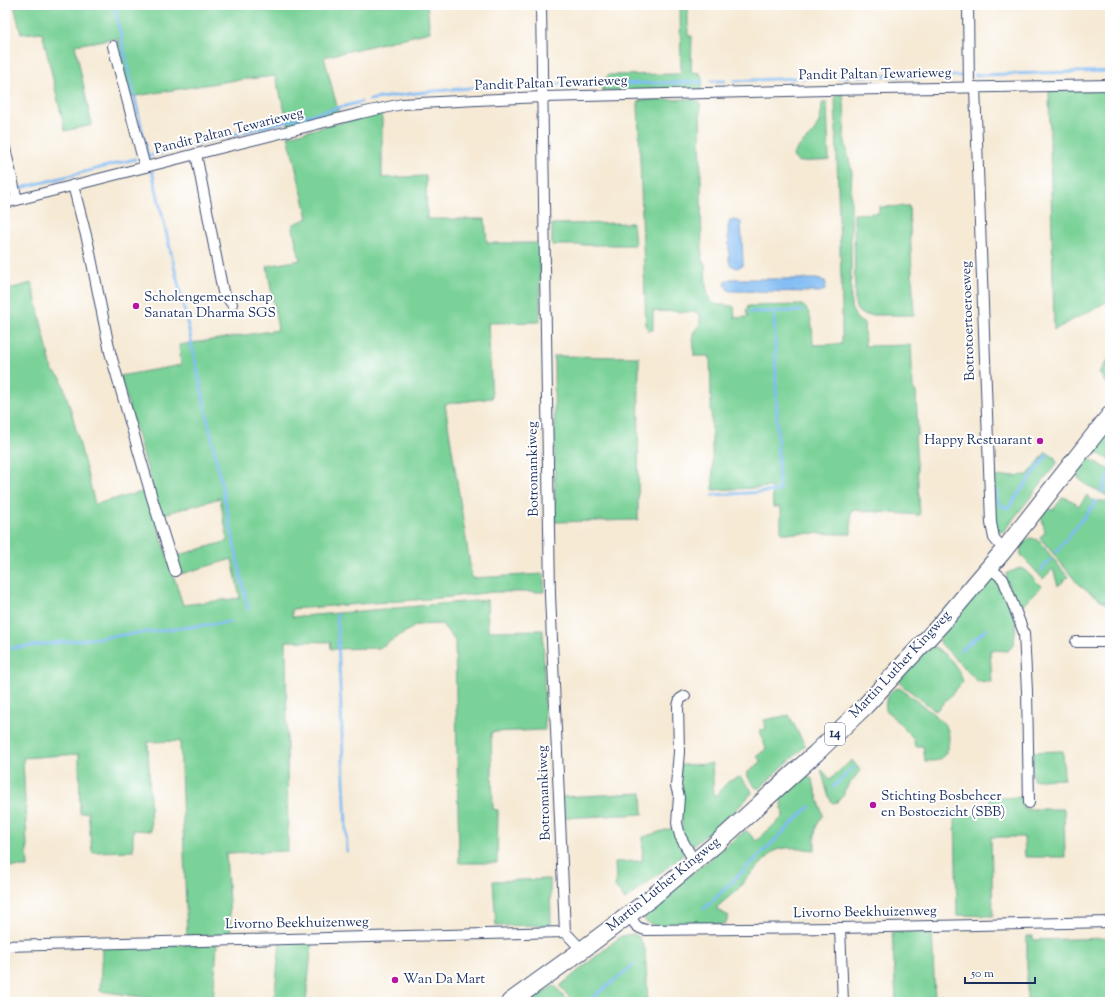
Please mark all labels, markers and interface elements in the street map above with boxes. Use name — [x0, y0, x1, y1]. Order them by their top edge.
street label: Pandit Paltan Tewarieweg — [798, 64, 952, 86]
street label: Pandit Paltan Tewarieweg — [474, 71, 628, 97]
street label: Pandit Paltan Tewarieweg — [152, 104, 306, 160]
street label: Botrotoertoeroeweg — [957, 261, 981, 381]
place label: Scholengemeenschap Sanatan Dharma SGS — [144, 288, 276, 324]
marker: Scholengemeenschap Sanatan Dharma SGS — [131, 301, 141, 311]
street label: Botromankiweg — [523, 421, 545, 517]
place label: Happy Restuarant — [924, 431, 1032, 451]
marker: Happy Restuarant — [1035, 436, 1045, 446]
street label: Martin Luther Kingweg — [846, 606, 957, 723]
road number: 14 — [825, 723, 845, 745]
street label: Botromankiweg — [533, 745, 557, 841]
place label: Stichting Bosbeheer en Bostoezicht (SBB) — [881, 787, 1005, 823]
marker: Stichting Bosbeheer en Bostoezicht (SBB) — [868, 800, 878, 810]
street label: Martin Luther Kingweg — [603, 833, 725, 937]
street label: Livorno Beekhuizenweg — [793, 902, 937, 924]
street label: Livorno Beekhuizenweg — [225, 913, 369, 935]
scale bar — [965, 959, 1035, 985]
text: 50 m — [970, 965, 994, 983]
place label: Wan Da Mart — [403, 970, 485, 990]
marker: Wan Da Mart — [390, 975, 400, 985]

